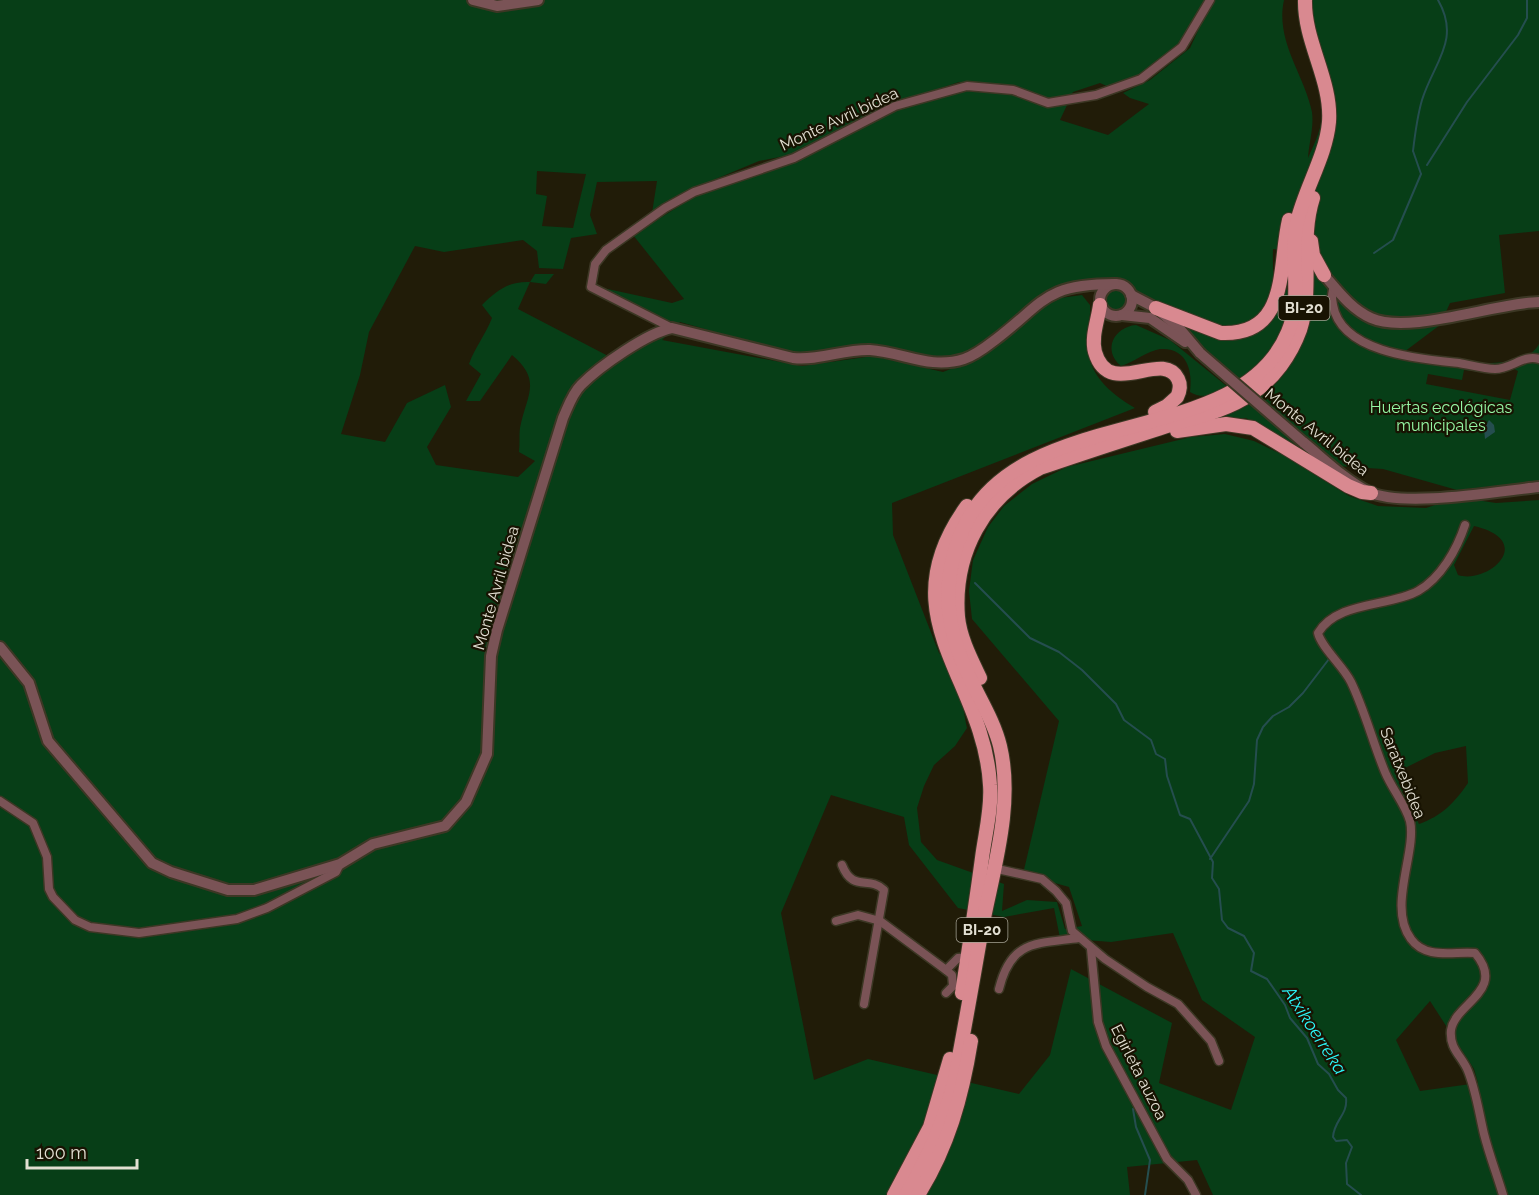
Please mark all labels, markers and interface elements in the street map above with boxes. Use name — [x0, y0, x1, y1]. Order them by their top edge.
street label: Monte Avril bidea — [777, 83, 901, 155]
road number: BI-20 — [1278, 296, 1330, 320]
street label: Monte Avril bidea — [1261, 384, 1373, 480]
park label: Huertas ecológicas municipales — [1370, 398, 1512, 435]
street label: Monte Avril bidea — [469, 524, 523, 652]
street label: Saratxebidea — [1376, 725, 1430, 821]
road number: BI-20 — [956, 918, 1008, 942]
water label: Atxikoerreka — [1278, 981, 1351, 1078]
street label: Egirleta auzoa — [1107, 1021, 1171, 1123]
scale bar — [27, 1132, 136, 1170]
text: 100 m — [36, 1142, 87, 1163]

